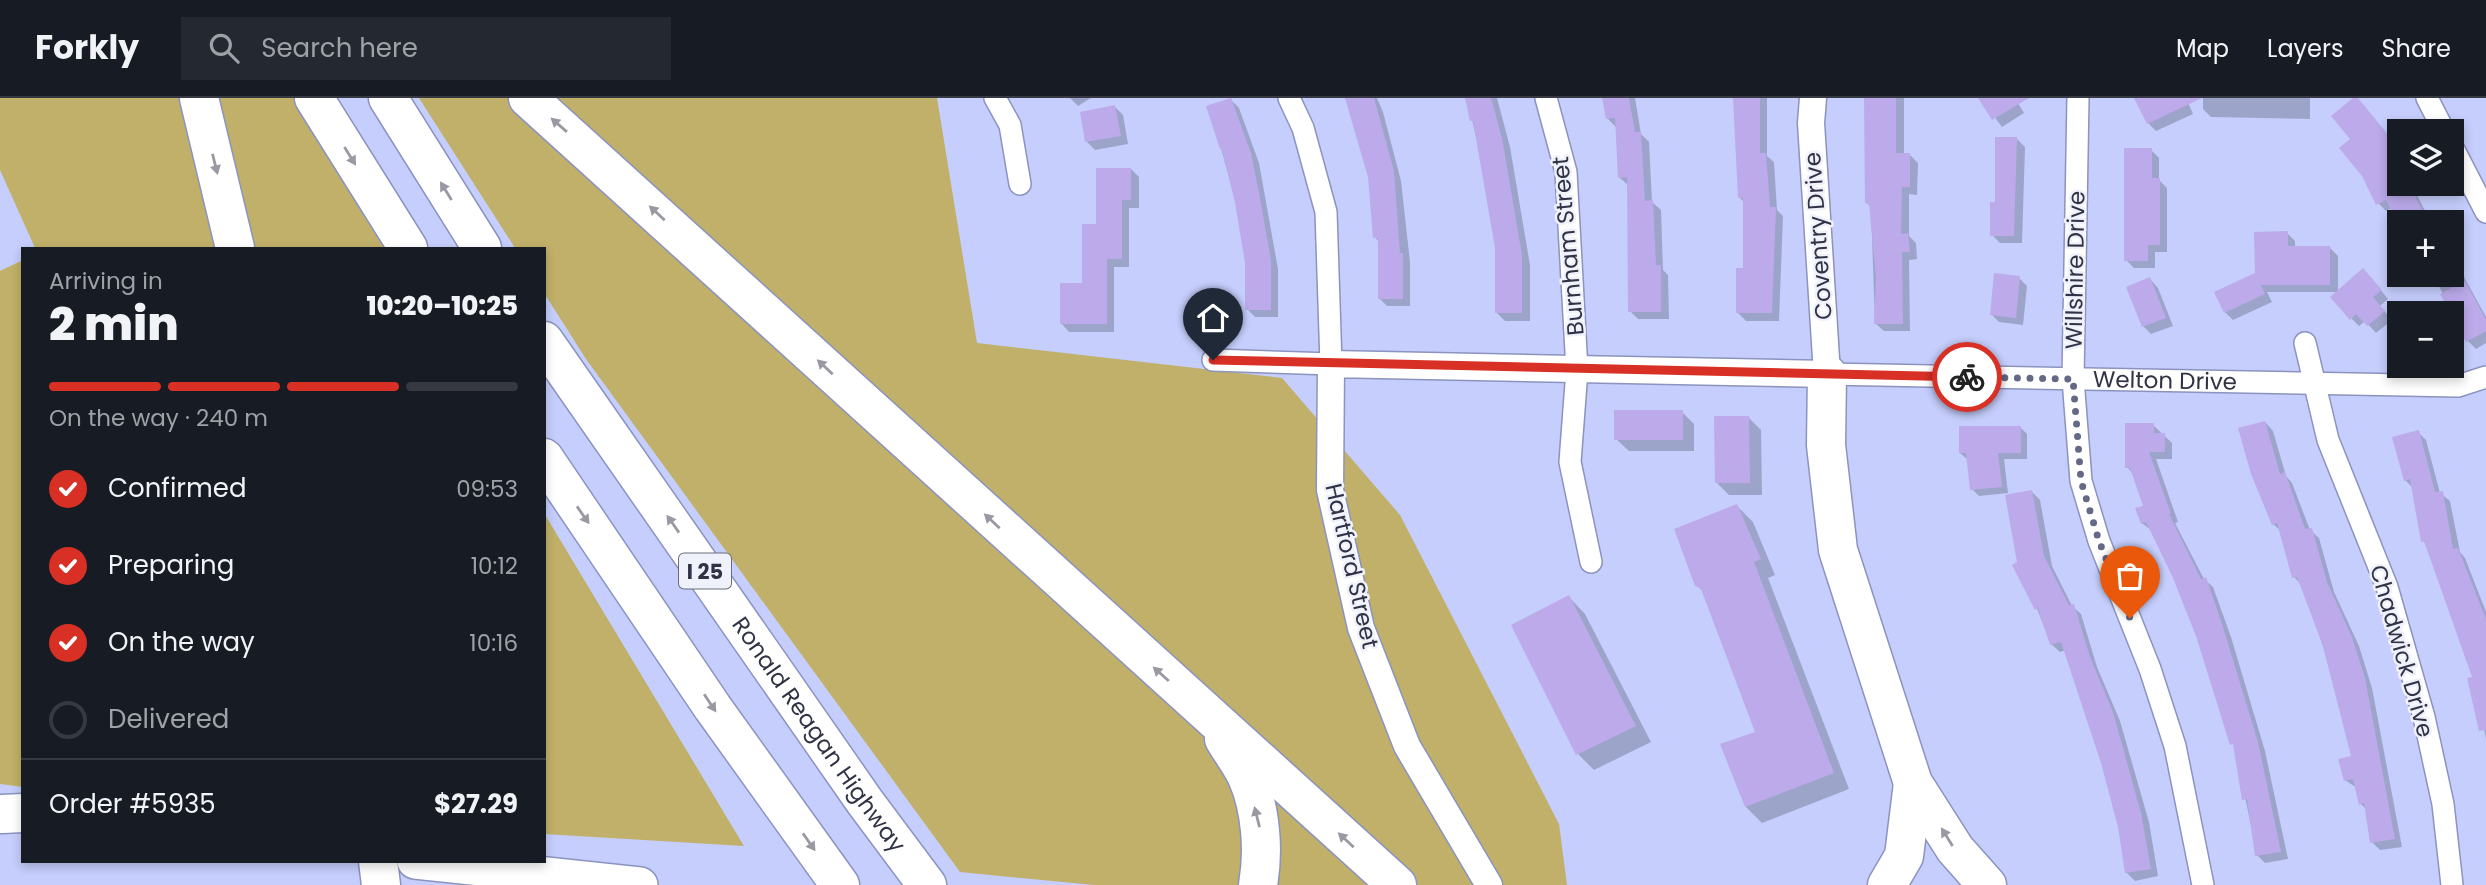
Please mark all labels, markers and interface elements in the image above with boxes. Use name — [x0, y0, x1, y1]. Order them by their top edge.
search box — [181, 17, 671, 80]
text: Forkly — [35, 24, 139, 71]
icon: search — [205, 29, 243, 67]
text: Search here — [261, 30, 418, 66]
text: Map — [2176, 32, 2229, 65]
text: Layers — [2267, 32, 2343, 65]
text: Share — [2381, 32, 2451, 65]
one-way arrow — [550, 118, 567, 133]
map controls — [2387, 119, 2464, 378]
button: layers — [2387, 119, 2464, 196]
one-way arrow — [343, 146, 356, 166]
street label: Coventry Drive — [1796, 151, 1840, 321]
one-way arrow — [210, 153, 221, 175]
street label: Burnham Street — [1544, 155, 1592, 337]
one-way arrow — [439, 181, 452, 201]
street label: Willshire Drive — [2058, 191, 2092, 349]
one-way arrow — [649, 206, 666, 222]
button: + — [2387, 210, 2464, 287]
text: Arriving in — [49, 265, 163, 297]
text: 10:20–10:25 — [366, 288, 518, 324]
pin — [1183, 288, 1243, 360]
text: 2 min — [49, 292, 179, 356]
icon: home — [1194, 299, 1232, 337]
button: − — [2387, 301, 2464, 378]
courier — [1932, 342, 2002, 412]
icon: bike — [1948, 358, 1986, 396]
one-way arrow — [817, 360, 834, 376]
street label: Welton Drive — [2093, 363, 2237, 398]
text: On the way · 240 m — [49, 402, 268, 434]
icon: check — [49, 470, 87, 508]
text: Confirmed — [108, 470, 246, 506]
text: 09:53 — [456, 473, 518, 505]
street label: Hartford Street — [1317, 480, 1387, 652]
one-way arrow — [576, 505, 589, 524]
one-way arrow — [983, 513, 1001, 529]
one-way arrow — [666, 515, 680, 533]
pin — [2100, 546, 2160, 618]
icon: check — [49, 547, 87, 585]
text: Preparing — [108, 547, 234, 583]
text: 10:12 — [471, 550, 518, 582]
road number: I 25 — [679, 554, 731, 588]
icon: bag — [2111, 557, 2149, 595]
street label: Chadwick Drive — [2362, 561, 2442, 741]
street label: Ronald Reagan Highway — [725, 610, 913, 859]
icon: check — [49, 624, 87, 662]
text: On the way — [108, 624, 255, 660]
text: 10:16 — [469, 627, 518, 659]
one-way arrow — [1152, 666, 1170, 682]
one-way arrow — [703, 694, 717, 712]
text: Delivered — [108, 701, 229, 737]
text: Order #5935 — [49, 786, 216, 822]
text: $27.29 — [434, 786, 518, 822]
one-way arrow — [1251, 806, 1262, 828]
one-way arrow — [1941, 827, 1954, 846]
one-way arrow — [1338, 832, 1355, 848]
one-way arrow — [802, 833, 816, 851]

